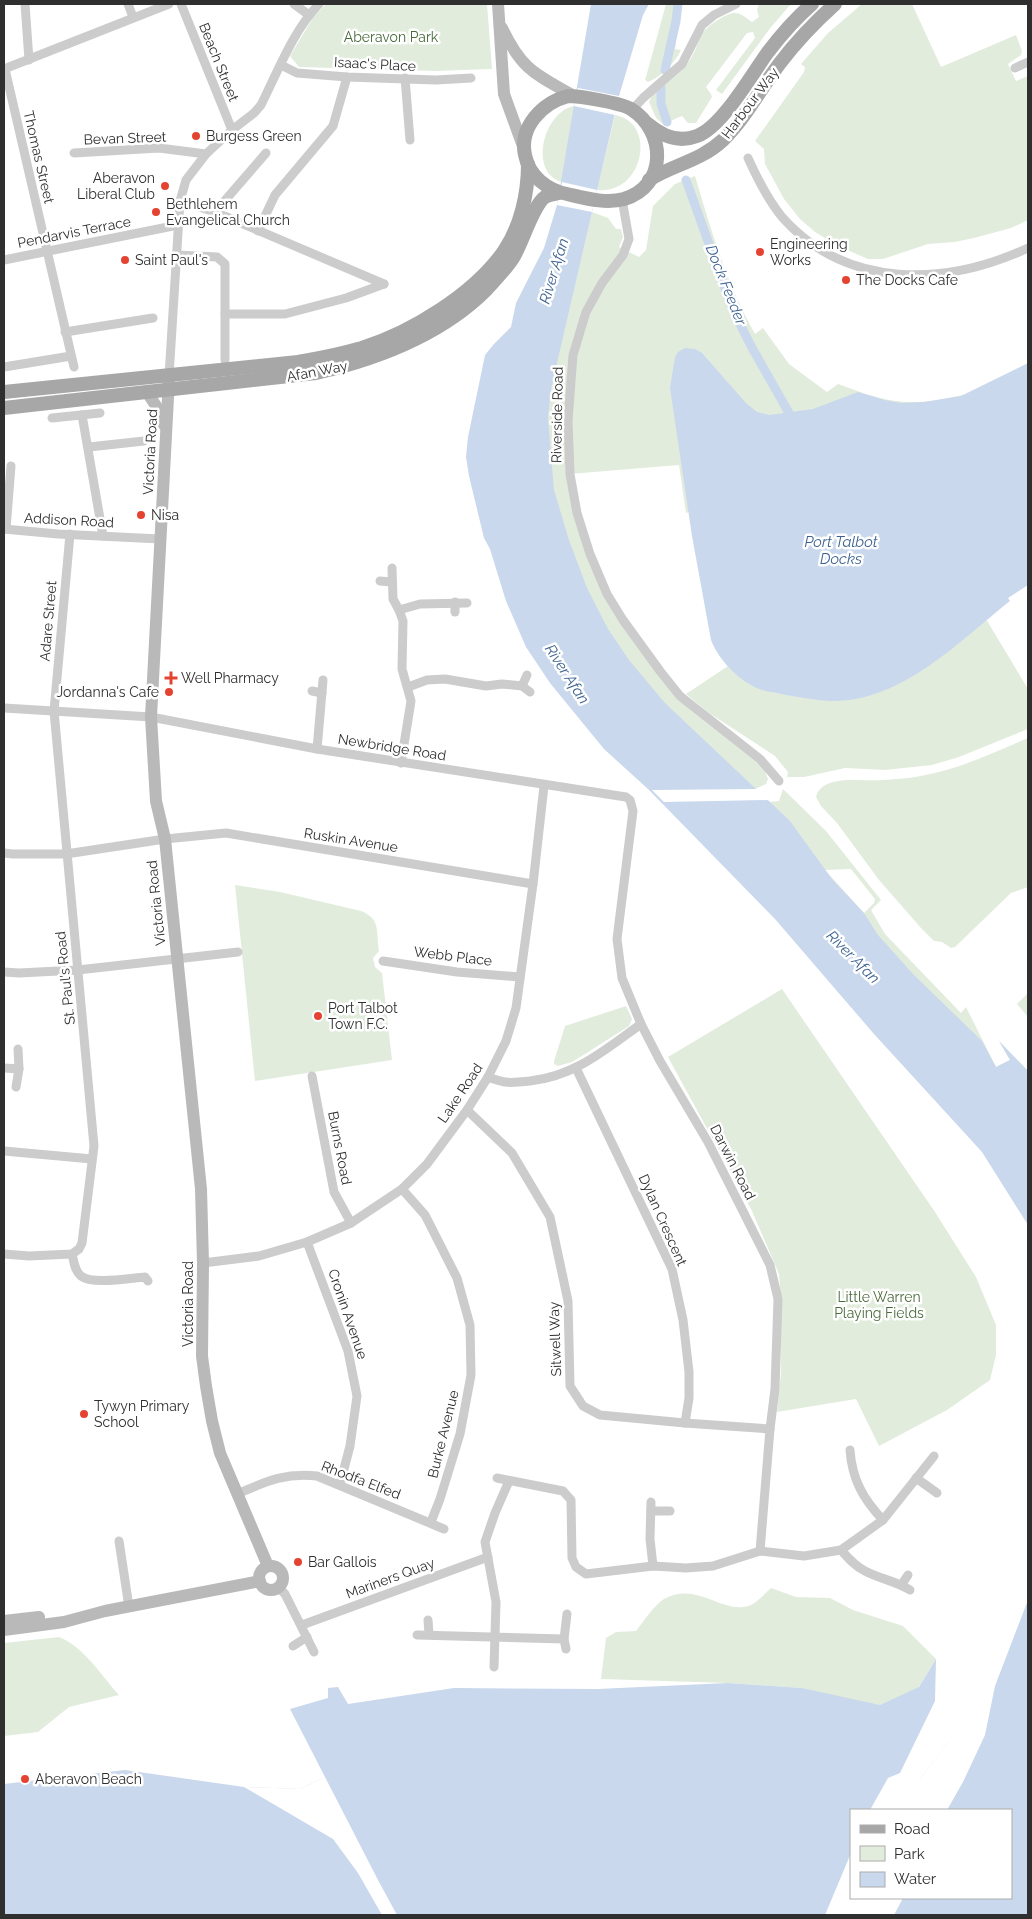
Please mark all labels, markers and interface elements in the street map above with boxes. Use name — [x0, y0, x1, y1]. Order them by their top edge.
street label: Beach Street — [196, 20, 242, 104]
park label: Aberavon Park — [344, 29, 439, 45]
street label: Isaac's Place — [334, 54, 416, 74]
street label: Harbour Way — [718, 64, 782, 142]
street label: Thomas Street — [21, 109, 58, 205]
place label: Burgess Green — [206, 128, 302, 144]
street label: Bevan Street — [83, 129, 167, 147]
marker: Burgess Green — [190, 130, 202, 142]
place label: Aberavon Liberal Club — [77, 170, 155, 202]
marker: Aberavon Liberal Club — [159, 180, 171, 192]
place label: Bethlehem Evangelical Church — [166, 196, 290, 228]
marker: Bethlehem Evangelical Church — [150, 206, 162, 218]
street label: Pendarvis Terrace — [16, 213, 132, 251]
water label: River Afan — [536, 236, 572, 306]
place label: Engineering Works — [770, 236, 848, 268]
water label: Dock Feeder — [702, 242, 751, 329]
marker: Engineering Works — [754, 246, 766, 258]
place label: Saint Paul's — [135, 252, 208, 268]
marker: Saint Paul's — [119, 254, 131, 266]
place label: The Docks Cafe — [856, 272, 958, 288]
marker: The Docks Cafe — [840, 274, 852, 286]
street label: Afan Way — [285, 357, 349, 385]
street label: Riverside Road — [548, 367, 566, 463]
street label: Victoria Road — [140, 409, 160, 495]
place label: Nisa — [151, 507, 179, 523]
marker: Nisa — [135, 509, 147, 521]
street label: Addison Road — [24, 510, 114, 530]
water label: Port Talbot Docks — [804, 533, 878, 568]
street label: Adare Street — [37, 580, 60, 662]
water label: River Afan — [541, 641, 593, 707]
place label: Well Pharmacy — [181, 670, 279, 686]
marker: Well Pharmacy — [165, 672, 177, 684]
place label: Jordanna's Cafe — [56, 684, 159, 700]
marker: Jordanna's Cafe — [163, 686, 175, 698]
street label: Newbridge Road — [337, 731, 447, 763]
street label: Ruskin Avenue — [303, 825, 399, 855]
street label: Victoria Road — [144, 859, 168, 947]
water label: River Afan — [823, 927, 883, 987]
street label: St. Paul's Road — [52, 930, 78, 1026]
street label: Webb Place — [413, 943, 493, 969]
place label: Port Talbot Town F.C. — [328, 1000, 398, 1032]
marker: Port Talbot Town F.C. — [312, 1010, 324, 1022]
street label: Lake Road — [434, 1060, 486, 1126]
street label: Burns Road — [325, 1110, 355, 1186]
street label: Darwin Road — [707, 1122, 759, 1202]
street label: Dylan Crescent — [636, 1172, 690, 1269]
street label: Victoria Road — [180, 1261, 196, 1347]
street label: Cronin Avenue — [325, 1267, 371, 1361]
park label: Little Warren Playing Fields — [834, 1289, 924, 1321]
street label: Sitwell Way — [546, 1301, 564, 1377]
street label: Burke Avenue — [424, 1388, 462, 1480]
place label: Tywyn Primary School — [94, 1398, 190, 1430]
marker: Tywyn Primary School — [78, 1408, 90, 1420]
street label: Rhodfa Elfed — [319, 1458, 403, 1502]
place label: Bar Gallois — [308, 1554, 377, 1570]
street label: Mariners Quay — [343, 1554, 437, 1601]
marker: Bar Gallois — [292, 1556, 304, 1568]
place label: Aberavon Beach — [35, 1771, 142, 1787]
marker: Aberavon Beach — [19, 1773, 31, 1785]
legend — [850, 1809, 1012, 1899]
text: Road — [894, 1820, 930, 1838]
text: Park — [894, 1845, 925, 1863]
text: Water — [894, 1870, 937, 1888]

